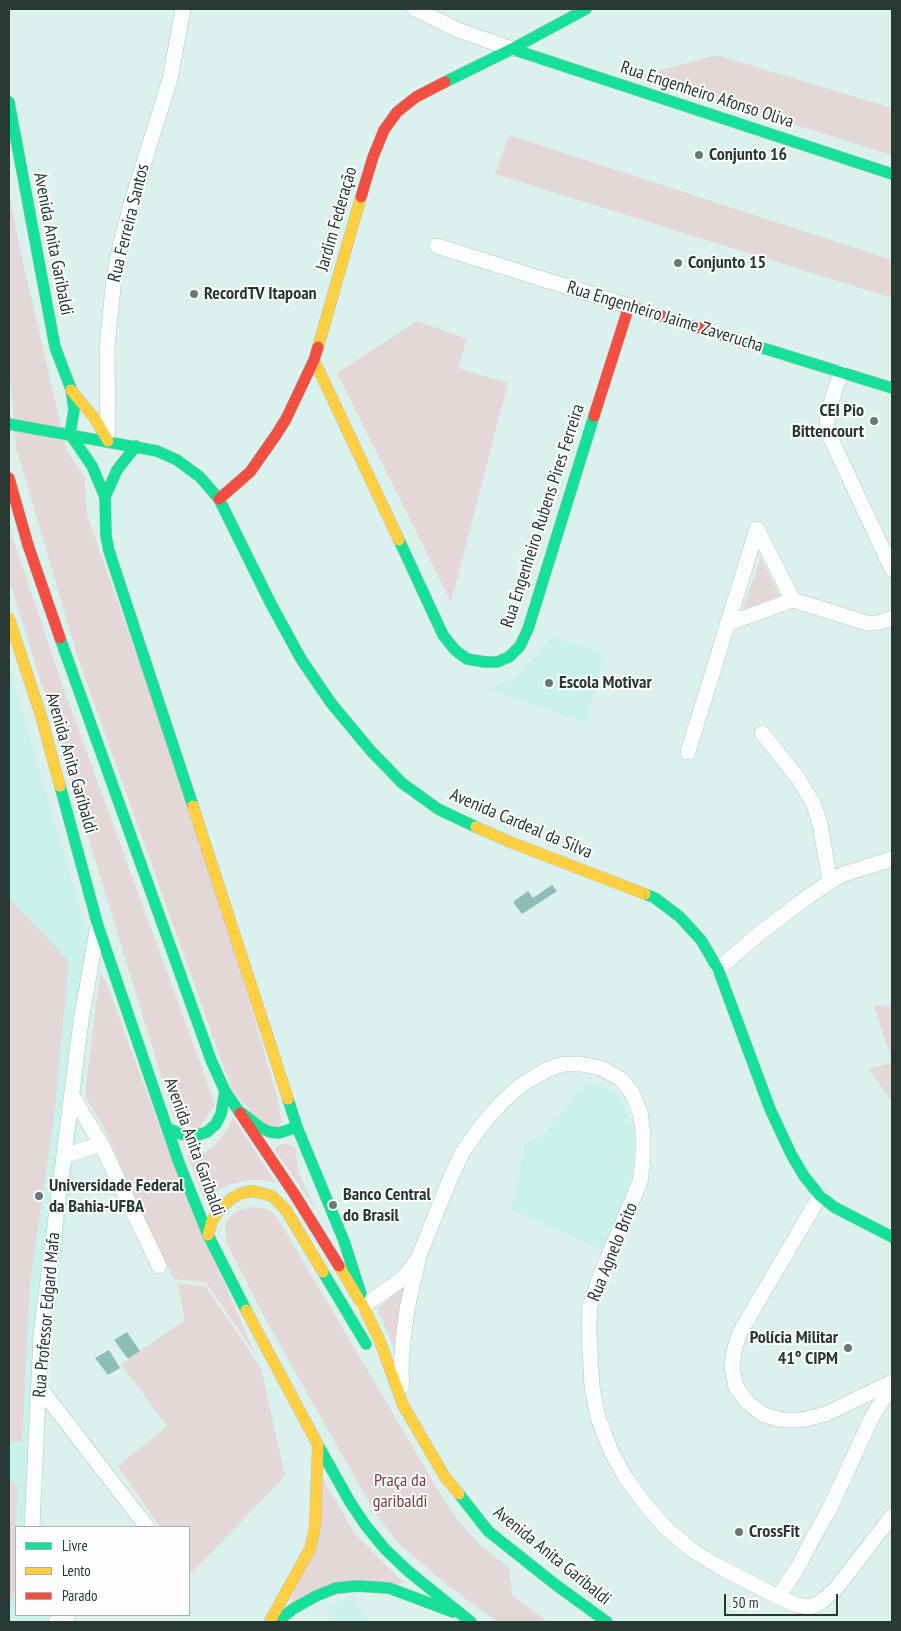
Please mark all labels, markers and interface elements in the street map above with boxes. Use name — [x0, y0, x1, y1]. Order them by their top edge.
street label: Rua Engenheiro Afonso Oliva — [618, 57, 796, 133]
place label: Conjunto 16 — [709, 144, 787, 166]
marker: Conjunto 16 — [693, 149, 705, 161]
street label: Rua Ferreira Santos — [104, 162, 154, 284]
street label: Jardim Federação — [312, 164, 362, 274]
street label: Avenida Anita Garibaldi — [29, 171, 77, 317]
place label: Conjunto 15 — [688, 252, 766, 274]
marker: Conjunto 15 — [672, 257, 684, 269]
street label: Rua Engenheiro Jaime Zaverucha — [564, 277, 766, 357]
place label: RecordTV Itapoan — [204, 283, 317, 305]
marker: RecordTV Itapoan — [188, 288, 200, 300]
place label: CEI Pio Bittencourt — [792, 400, 864, 442]
street label: Rua Engenheiro Rubens Pires Ferreira — [497, 401, 589, 631]
marker: CEI Pio Bittencourt — [868, 415, 880, 427]
place label: Escola Motivar — [559, 672, 652, 694]
marker: Escola Motivar — [543, 677, 555, 689]
street label: Avenida Anita Garibaldi — [41, 690, 101, 836]
street label: Avenida Cardeal da Silva — [447, 784, 595, 864]
street label: Avenida Anita Garibaldi — [159, 1075, 229, 1219]
place label: Universidade Federal da Bahia-UFBA — [49, 1175, 184, 1218]
place label: Banco Central do Brasil — [343, 1184, 431, 1226]
marker: Universidade Federal da Bahia-UFBA — [33, 1190, 45, 1202]
marker: Banco Central do Brasil — [327, 1199, 339, 1211]
street label: Rua Agnelo Brito — [583, 1199, 643, 1305]
street label: Rua Professor Edgard Mafa — [29, 1231, 65, 1399]
place label: Polícia Militar 41º CIPM — [750, 1327, 838, 1370]
marker: Polícia Militar 41º CIPM — [842, 1342, 854, 1354]
park label: Praça da garibaldi — [373, 1470, 427, 1512]
street label: Avenida Anita Garibaldi — [489, 1502, 615, 1610]
place label: CrossFit — [749, 1521, 800, 1543]
legend — [15, 1526, 190, 1616]
marker: CrossFit — [733, 1526, 745, 1538]
text: Livre — [62, 1536, 88, 1555]
text: Lento — [62, 1561, 91, 1580]
scale bar — [726, 1584, 840, 1616]
text: Parado — [62, 1586, 97, 1605]
text: 50 m — [732, 1593, 758, 1612]

